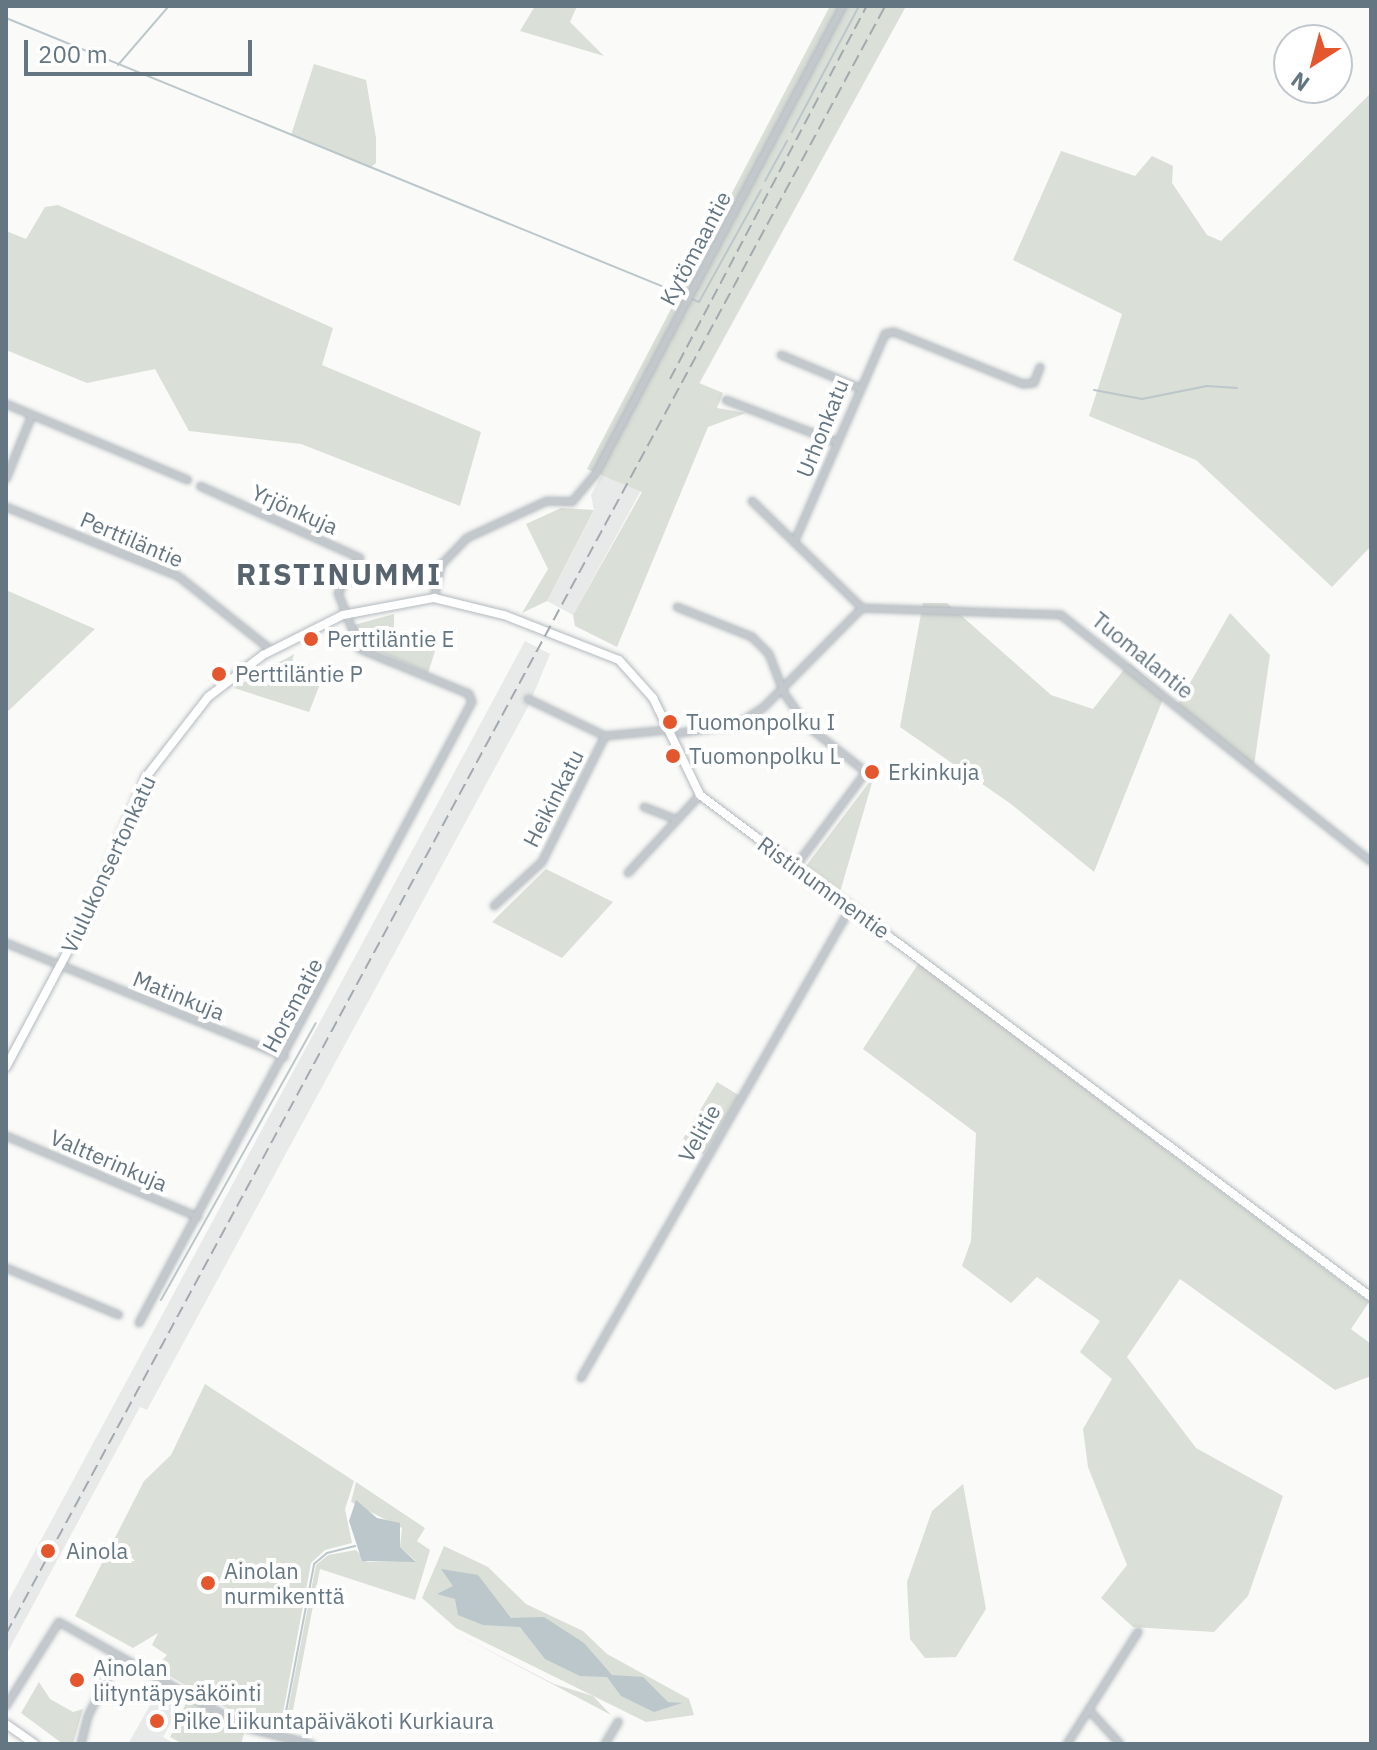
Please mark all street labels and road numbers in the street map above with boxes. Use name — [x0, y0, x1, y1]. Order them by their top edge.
street label: Kytömaantie — [654, 187, 736, 309]
street label: Urhonkatu — [790, 375, 854, 481]
street label: Yrjönkuja — [248, 478, 342, 540]
street label: Perttiläntie — [76, 505, 188, 573]
street label: Tuomalantie — [1087, 606, 1199, 704]
street label: Heikinkatu — [517, 745, 589, 851]
street label: Viulukonsertonkatu — [55, 771, 161, 957]
street label: Ristinummentie — [753, 830, 895, 944]
street label: Horsmatie — [256, 953, 328, 1057]
street label: Matinkuja — [129, 965, 229, 1025]
street label: Velitie — [673, 1100, 725, 1166]
street label: Valtterinkuja — [46, 1123, 172, 1197]

